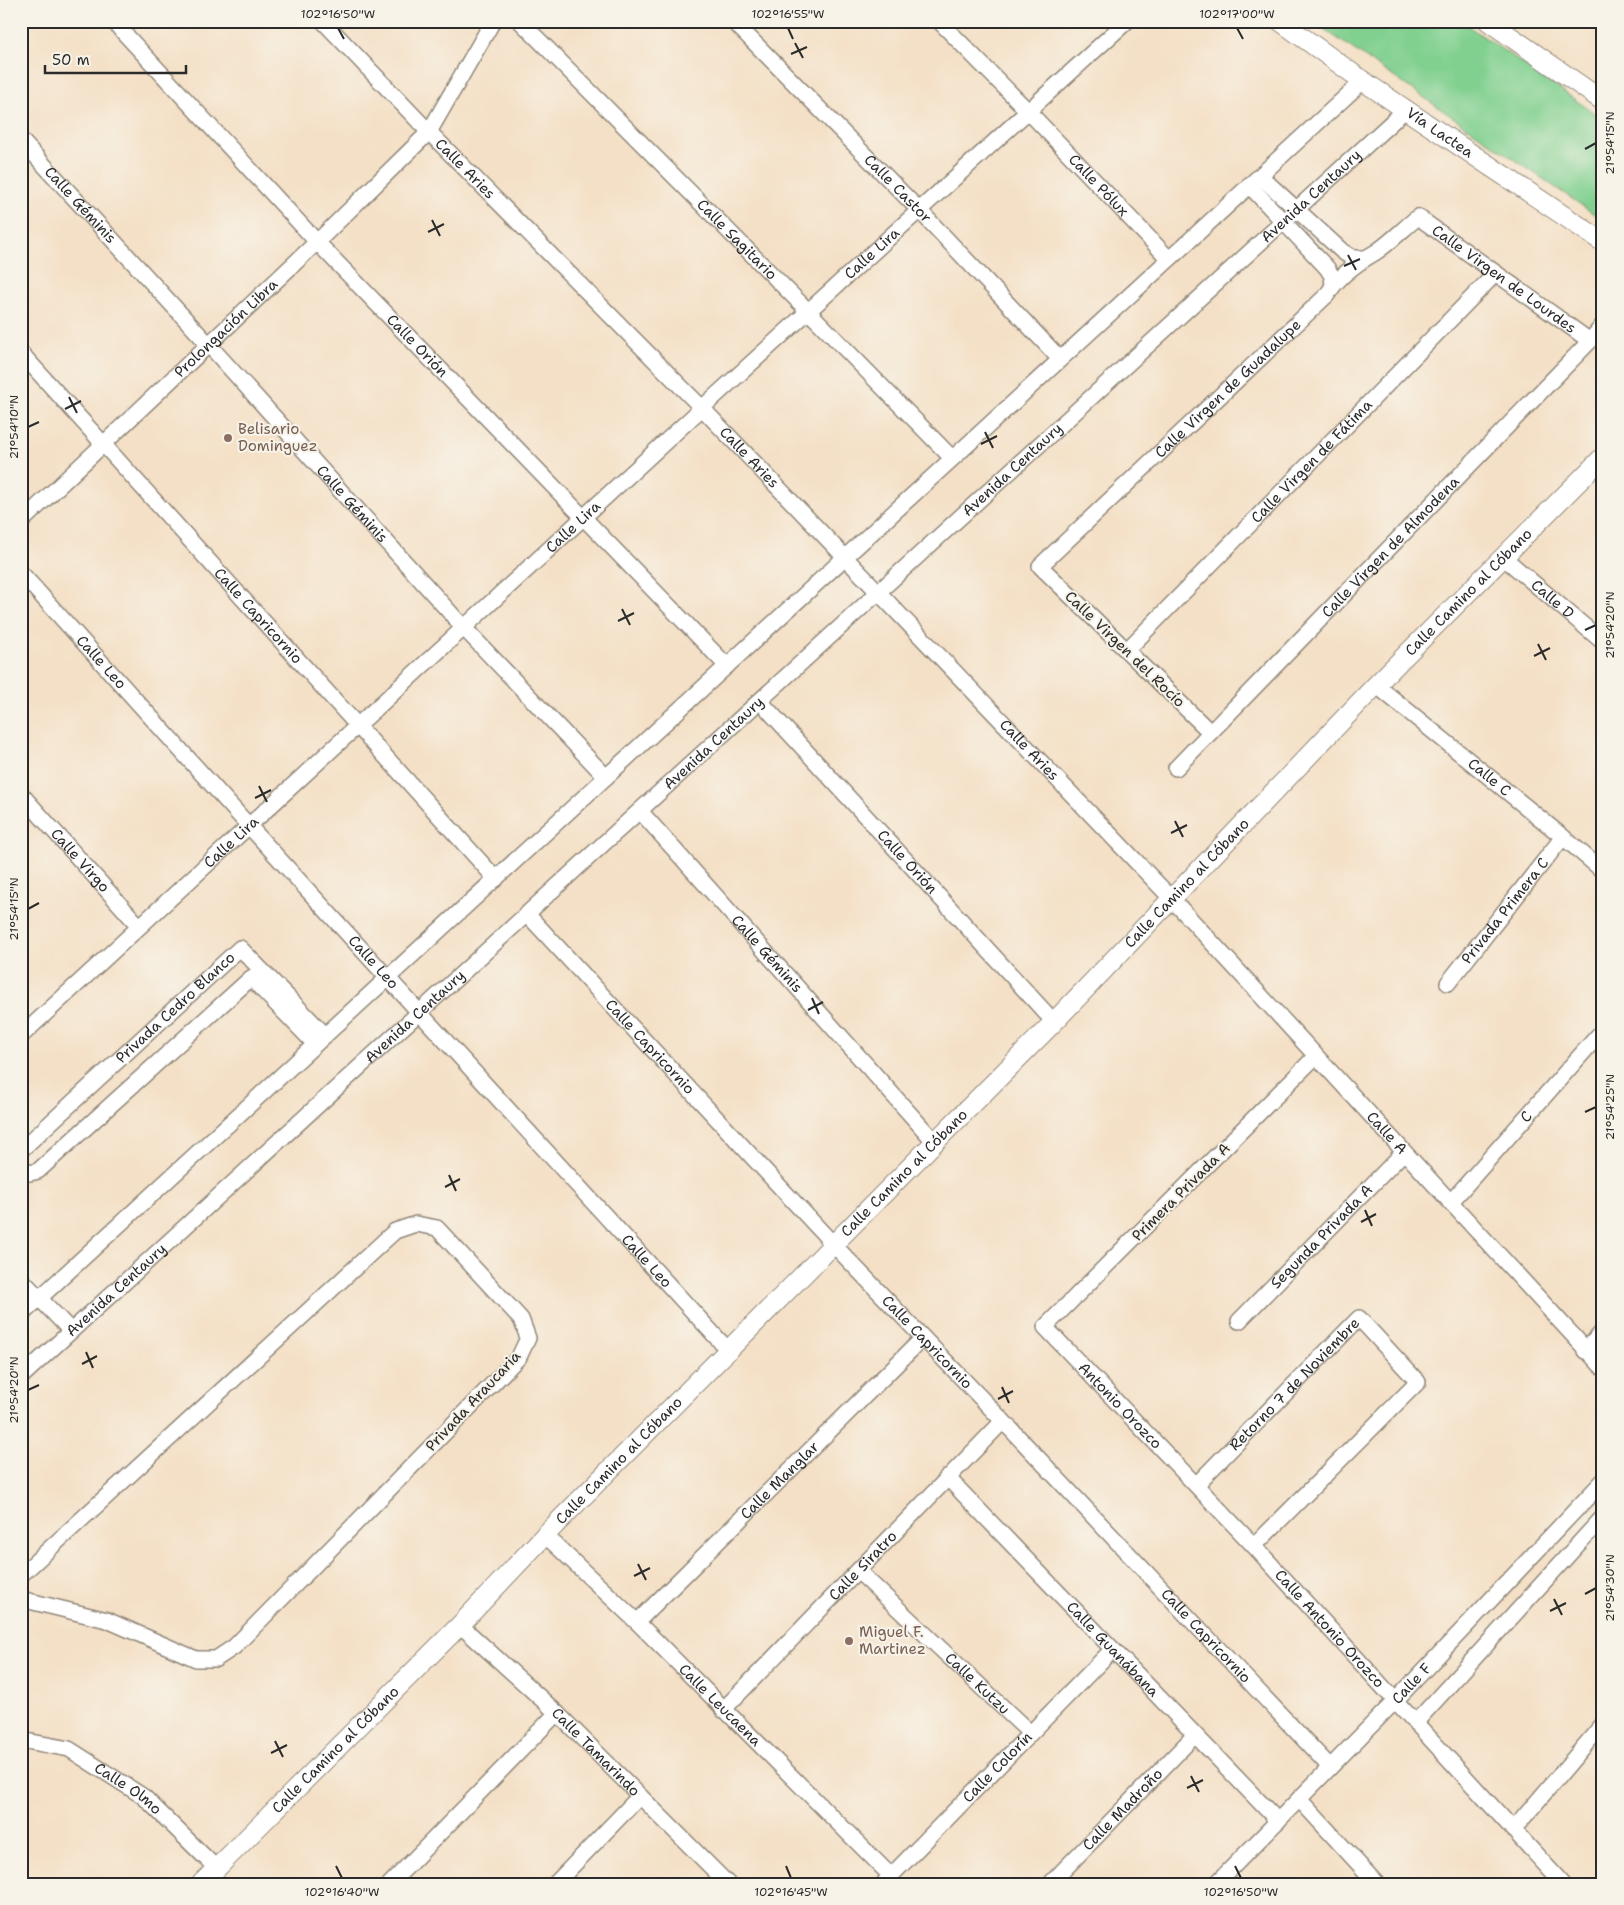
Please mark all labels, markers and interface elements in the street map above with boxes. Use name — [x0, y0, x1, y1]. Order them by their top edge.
text: 102°16'50"W — [301, 6, 375, 22]
text: 102°16'55"W — [751, 6, 825, 22]
text: 102°17'00"W — [1199, 6, 1275, 22]
scale bar — [45, 42, 186, 74]
text: 50 m — [52, 50, 90, 70]
street label: Vía Lactea — [1402, 103, 1478, 163]
text: 21°54'15"N — [1602, 111, 1618, 175]
street label: Calle Aries — [431, 134, 500, 203]
street label: Avenida Centaury — [1257, 145, 1366, 247]
street label: Calle Castor — [860, 150, 936, 227]
street label: Calle Pólux — [1064, 150, 1133, 221]
street label: Calle Géminis — [40, 162, 121, 248]
street label: Calle Sagitario — [692, 195, 782, 284]
street label: Calle Virgen de Lourdes — [1428, 220, 1580, 338]
street label: Calle Lira — [840, 223, 904, 284]
street label: Prolongación Libra — [170, 274, 282, 382]
street label: Calle Orión — [382, 310, 452, 382]
street label: Calle Virgen de Guadalupe — [1150, 315, 1305, 462]
text: 21°54'10"N — [6, 395, 22, 459]
street label: Calle Virgen de Fátima — [1247, 395, 1377, 527]
street label: Avenida Centaury — [958, 418, 1067, 521]
place label: Belisario Dominguez — [238, 419, 318, 456]
street label: Calle Aries — [715, 422, 783, 492]
marker: Belisario Dominguez — [222, 432, 234, 444]
street label: Calle Géminis — [312, 461, 392, 547]
street label: Calle Virgen de Almodena — [1317, 471, 1464, 622]
street label: Calle Lira — [541, 496, 605, 557]
street label: Calle Camino al Cóbano — [1401, 524, 1536, 660]
street label: Calle Capricornio — [210, 563, 307, 668]
street label: Calle D — [1527, 575, 1578, 623]
street label: Calle Virgen del Rocío — [1061, 586, 1189, 712]
text: 21°54'20"N — [1602, 591, 1618, 659]
street label: Calle Leo — [72, 631, 131, 693]
street label: Avenida Centaury — [659, 692, 768, 794]
street label: Calle Aries — [995, 715, 1063, 785]
street label: Calle C — [1464, 754, 1515, 801]
street label: Calle Lira — [199, 811, 264, 873]
street label: Calle Camino al Cóbano — [1120, 814, 1254, 952]
street label: Calle Virgo — [46, 824, 114, 897]
street label: Calle Orión — [873, 825, 942, 898]
street label: Privada Primera C — [1457, 853, 1553, 968]
text: 21°54'15"N — [6, 877, 22, 941]
street label: Calle Géminis — [727, 910, 807, 997]
street label: Calle Leo — [344, 931, 403, 993]
street label: Privada Cedro Blanco — [111, 947, 239, 1068]
street label: Avenida Centaury — [360, 965, 469, 1068]
street label: Calle Capricornio — [601, 995, 699, 1099]
text: 21°54'25"N — [1602, 1074, 1618, 1140]
street label: Calle Camino al Cóbano — [836, 1105, 972, 1241]
street label: Calle A — [1362, 1107, 1412, 1159]
street label: C — [1516, 1107, 1537, 1127]
street label: Primera Privada A — [1127, 1138, 1235, 1246]
street label: Segunda Privada A — [1266, 1180, 1377, 1293]
street label: Calle Leo — [617, 1230, 676, 1292]
street label: Avenida Centaury — [62, 1239, 171, 1341]
street label: Calle Capricornio — [877, 1291, 977, 1393]
street label: Retorno 7 de Noviembre — [1225, 1313, 1364, 1455]
street label: Privada Araucaria — [421, 1346, 525, 1456]
text: 21°54'20"N — [6, 1356, 22, 1424]
street label: Antonio Orozco — [1074, 1358, 1166, 1453]
street label: Calle Camino al Cóbano — [551, 1392, 687, 1529]
street label: Calle Manglar — [736, 1437, 823, 1524]
street label: Calle Siratro — [824, 1526, 901, 1605]
text: 21°54'30"N — [1602, 1554, 1618, 1622]
street label: Calle Antonio Orozco — [1270, 1565, 1389, 1692]
street label: Calle Capricornio — [1157, 1584, 1255, 1687]
street label: Calle Guanábana — [1062, 1597, 1164, 1702]
place label: Miguel F. Martinez — [859, 1622, 926, 1659]
marker: Miguel F. Martinez — [843, 1635, 855, 1647]
street label: Calle Kutzu — [941, 1648, 1014, 1719]
street label: Calle Leucaena — [674, 1659, 766, 1751]
street label: Calle F — [1387, 1659, 1436, 1708]
street label: Calle Camino al Cóbano — [267, 1682, 403, 1818]
street label: Calle Tamarindo — [547, 1703, 645, 1801]
street label: Calle Colorín — [958, 1727, 1037, 1807]
street label: Calle Olmo — [91, 1758, 166, 1819]
street label: Calle Madroño — [1078, 1764, 1167, 1855]
text: 102°16'40"W — [304, 1884, 380, 1900]
text: 102°16'45"W — [754, 1884, 828, 1900]
text: 102°16'50"W — [1204, 1884, 1278, 1900]

